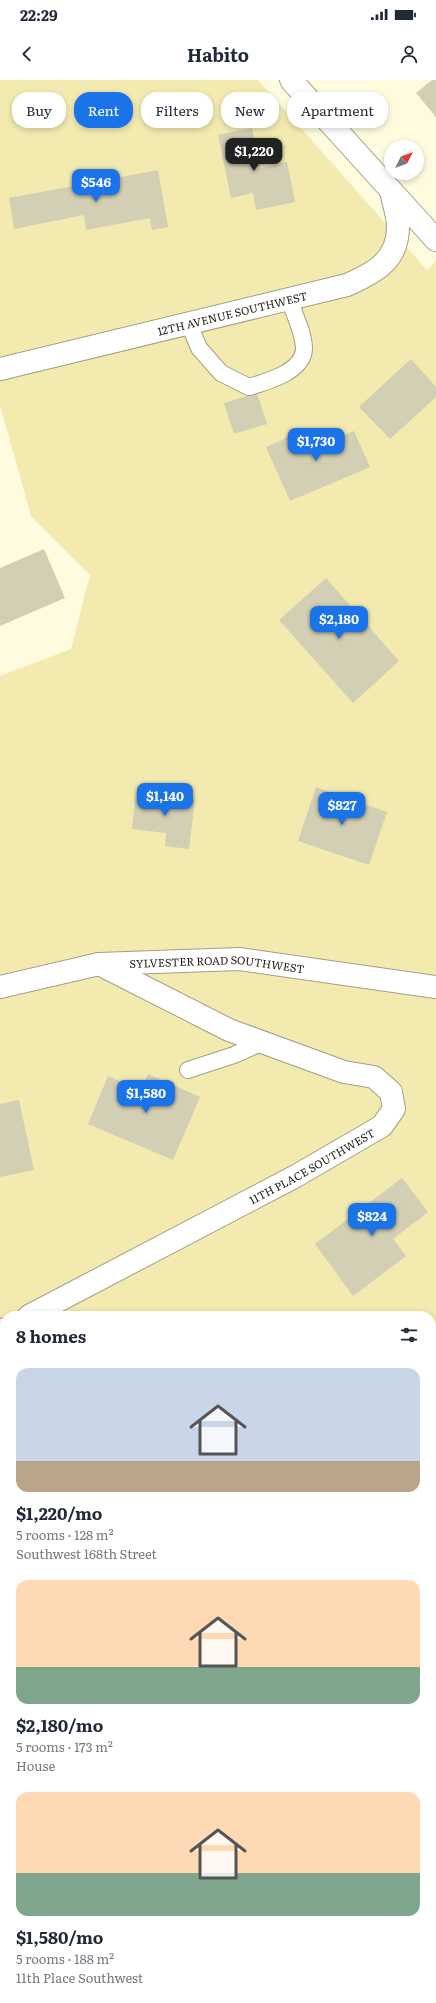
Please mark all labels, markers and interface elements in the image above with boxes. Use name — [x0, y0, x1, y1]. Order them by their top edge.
text: 22:29 — [20, 3, 58, 26]
text: Habito — [187, 41, 249, 68]
icon: back — [16, 43, 38, 65]
icon: person — [398, 43, 420, 65]
chip: Buy — [12, 92, 66, 128]
chip: Rent — [74, 92, 133, 128]
chip: Filters — [141, 92, 213, 128]
chip: New — [221, 92, 279, 128]
chip: Apartment — [287, 92, 388, 128]
pin: $1,220 — [221, 138, 287, 172]
north arrow — [384, 140, 424, 180]
map controls — [384, 140, 424, 180]
text: $1,220 — [234, 141, 274, 160]
pin: $546 — [72, 169, 120, 203]
text: $546 — [81, 172, 111, 191]
street label: 12TH AVENUE SOUTHWEST — [156, 287, 309, 339]
pin: $1,730 — [283, 428, 349, 462]
text: $1,730 — [297, 431, 335, 450]
pin: $2,180 — [306, 606, 372, 640]
text: $2,180 — [319, 609, 359, 628]
pin: $1,140 — [132, 783, 198, 817]
text: $1,140 — [146, 786, 184, 805]
pin: $827 — [318, 792, 366, 826]
text: $827 — [327, 795, 357, 814]
street label: SYLVESTER ROAD SOUTHWEST — [129, 951, 306, 976]
pin: $1,580 — [113, 1080, 179, 1114]
text: $1,580 — [126, 1083, 166, 1102]
street label: 11TH PLACE SOUTHWEST — [246, 1124, 377, 1207]
pin: $824 — [348, 1203, 396, 1237]
text: $824 — [357, 1206, 387, 1225]
text: 8 homes — [16, 1323, 86, 1348]
icon: filters — [398, 1324, 420, 1346]
icon: home — [182, 1394, 254, 1466]
text: $1,220/mo — [16, 1500, 102, 1525]
text: 5 rooms · 128 m² — [16, 1525, 114, 1544]
text: Southwest 168th Street — [16, 1544, 157, 1563]
icon: home — [182, 1606, 254, 1678]
text: $2,180/mo — [16, 1712, 103, 1737]
text: 5 rooms · 173 m² — [16, 1737, 113, 1756]
text: House — [16, 1756, 55, 1775]
icon: home — [182, 1818, 254, 1890]
text: $1,580/mo — [16, 1924, 103, 1949]
text: 5 rooms · 188 m² — [16, 1949, 114, 1968]
text: 11th Place Southwest — [16, 1968, 143, 1987]

